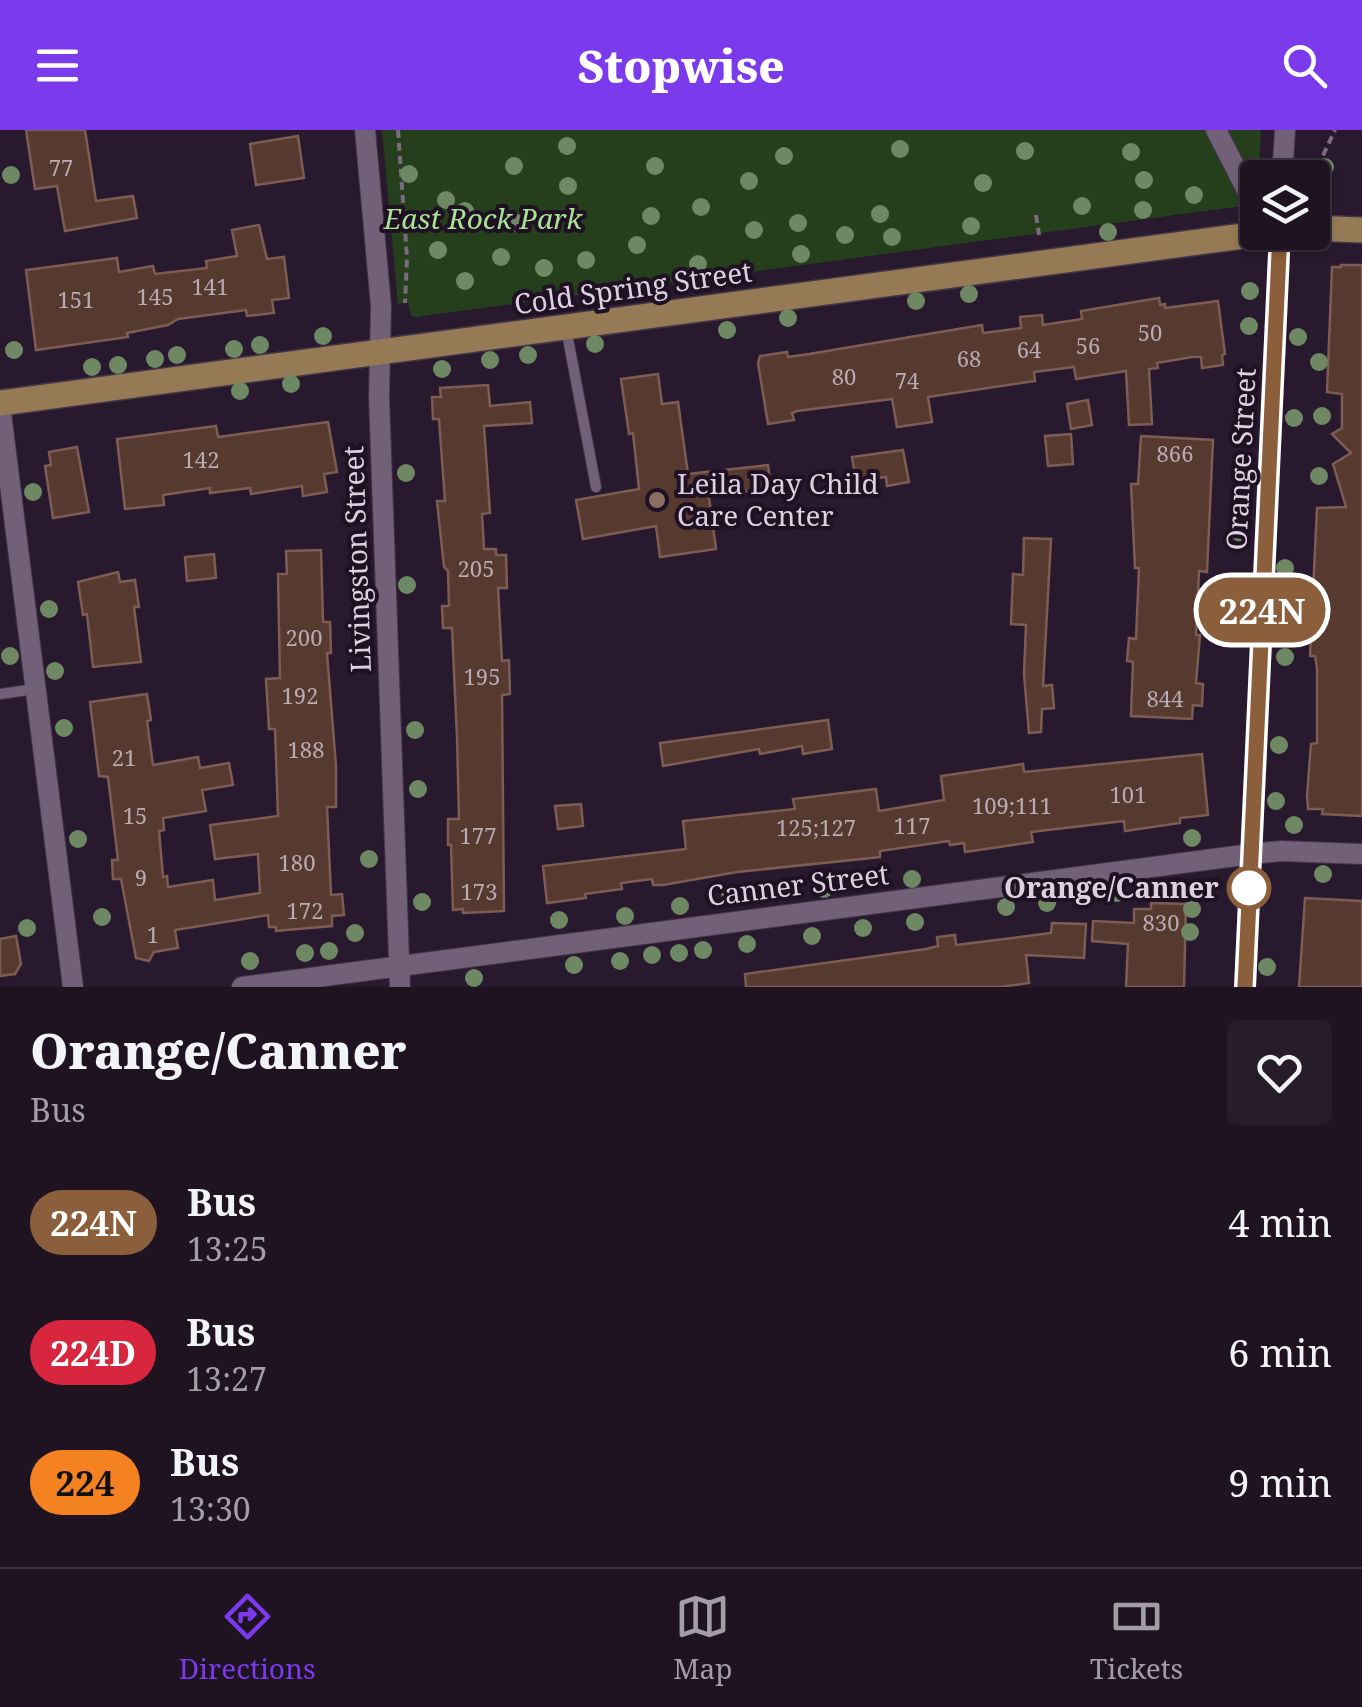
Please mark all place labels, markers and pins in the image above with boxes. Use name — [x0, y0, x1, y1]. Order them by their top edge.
place label: Leila Day Child Care Center — [677, 464, 879, 534]
marker: Leila Day Child Care Center — [646, 489, 668, 511]
marker: Orange/Canner — [1228, 867, 1270, 909]
place label: Orange/Canner — [1004, 868, 1219, 906]

